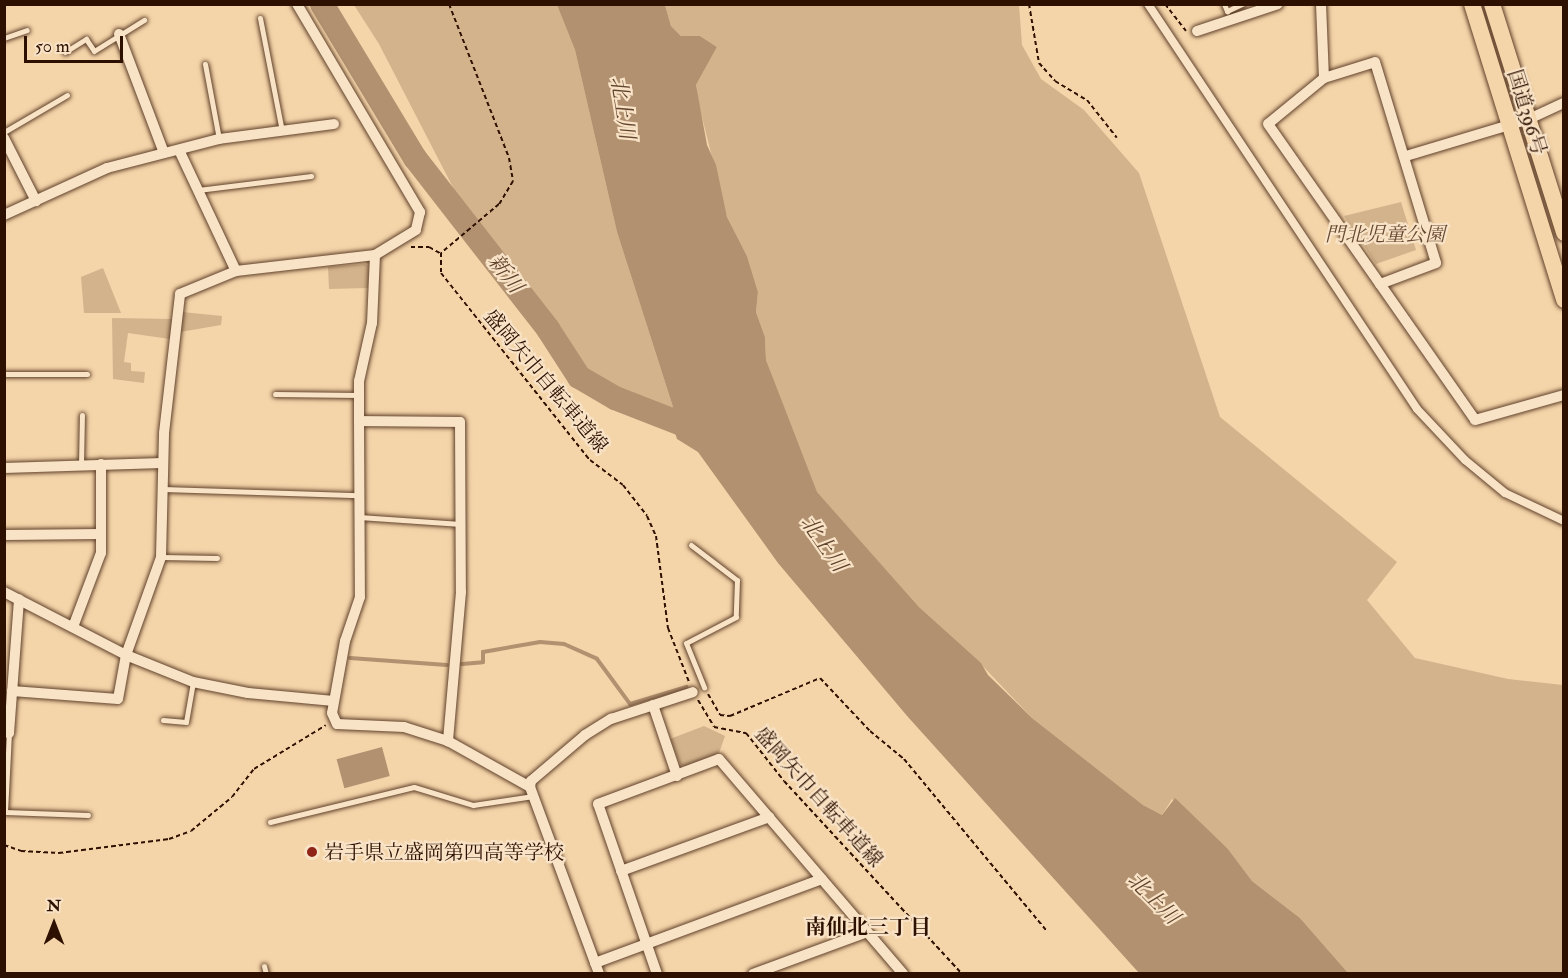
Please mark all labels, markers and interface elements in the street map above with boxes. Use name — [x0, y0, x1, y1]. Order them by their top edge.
scale bar — [27, 24, 126, 62]
text: 50 m — [35, 35, 70, 58]
street label: 国道396号 — [1503, 66, 1551, 158]
water label: 北上川 — [605, 75, 639, 141]
park label: 門北児童公園 — [1325, 222, 1445, 246]
water label: 新川 — [482, 250, 528, 298]
street label: 盛岡矢巾自転車道線 — [479, 304, 613, 458]
water label: 北上川 — [795, 511, 851, 577]
street label: 盛岡矢巾自転車道線 — [750, 722, 888, 872]
place label: 岩手県立盛岡第四高等学校 — [324, 840, 564, 864]
marker: 岩手県立盛岡第四高等学校 — [305, 845, 319, 859]
water label: 北上川 — [1122, 868, 1184, 930]
north arrow — [24, 894, 84, 954]
text: N — [47, 896, 61, 916]
district label: 南仙北三丁目 — [805, 915, 931, 941]

